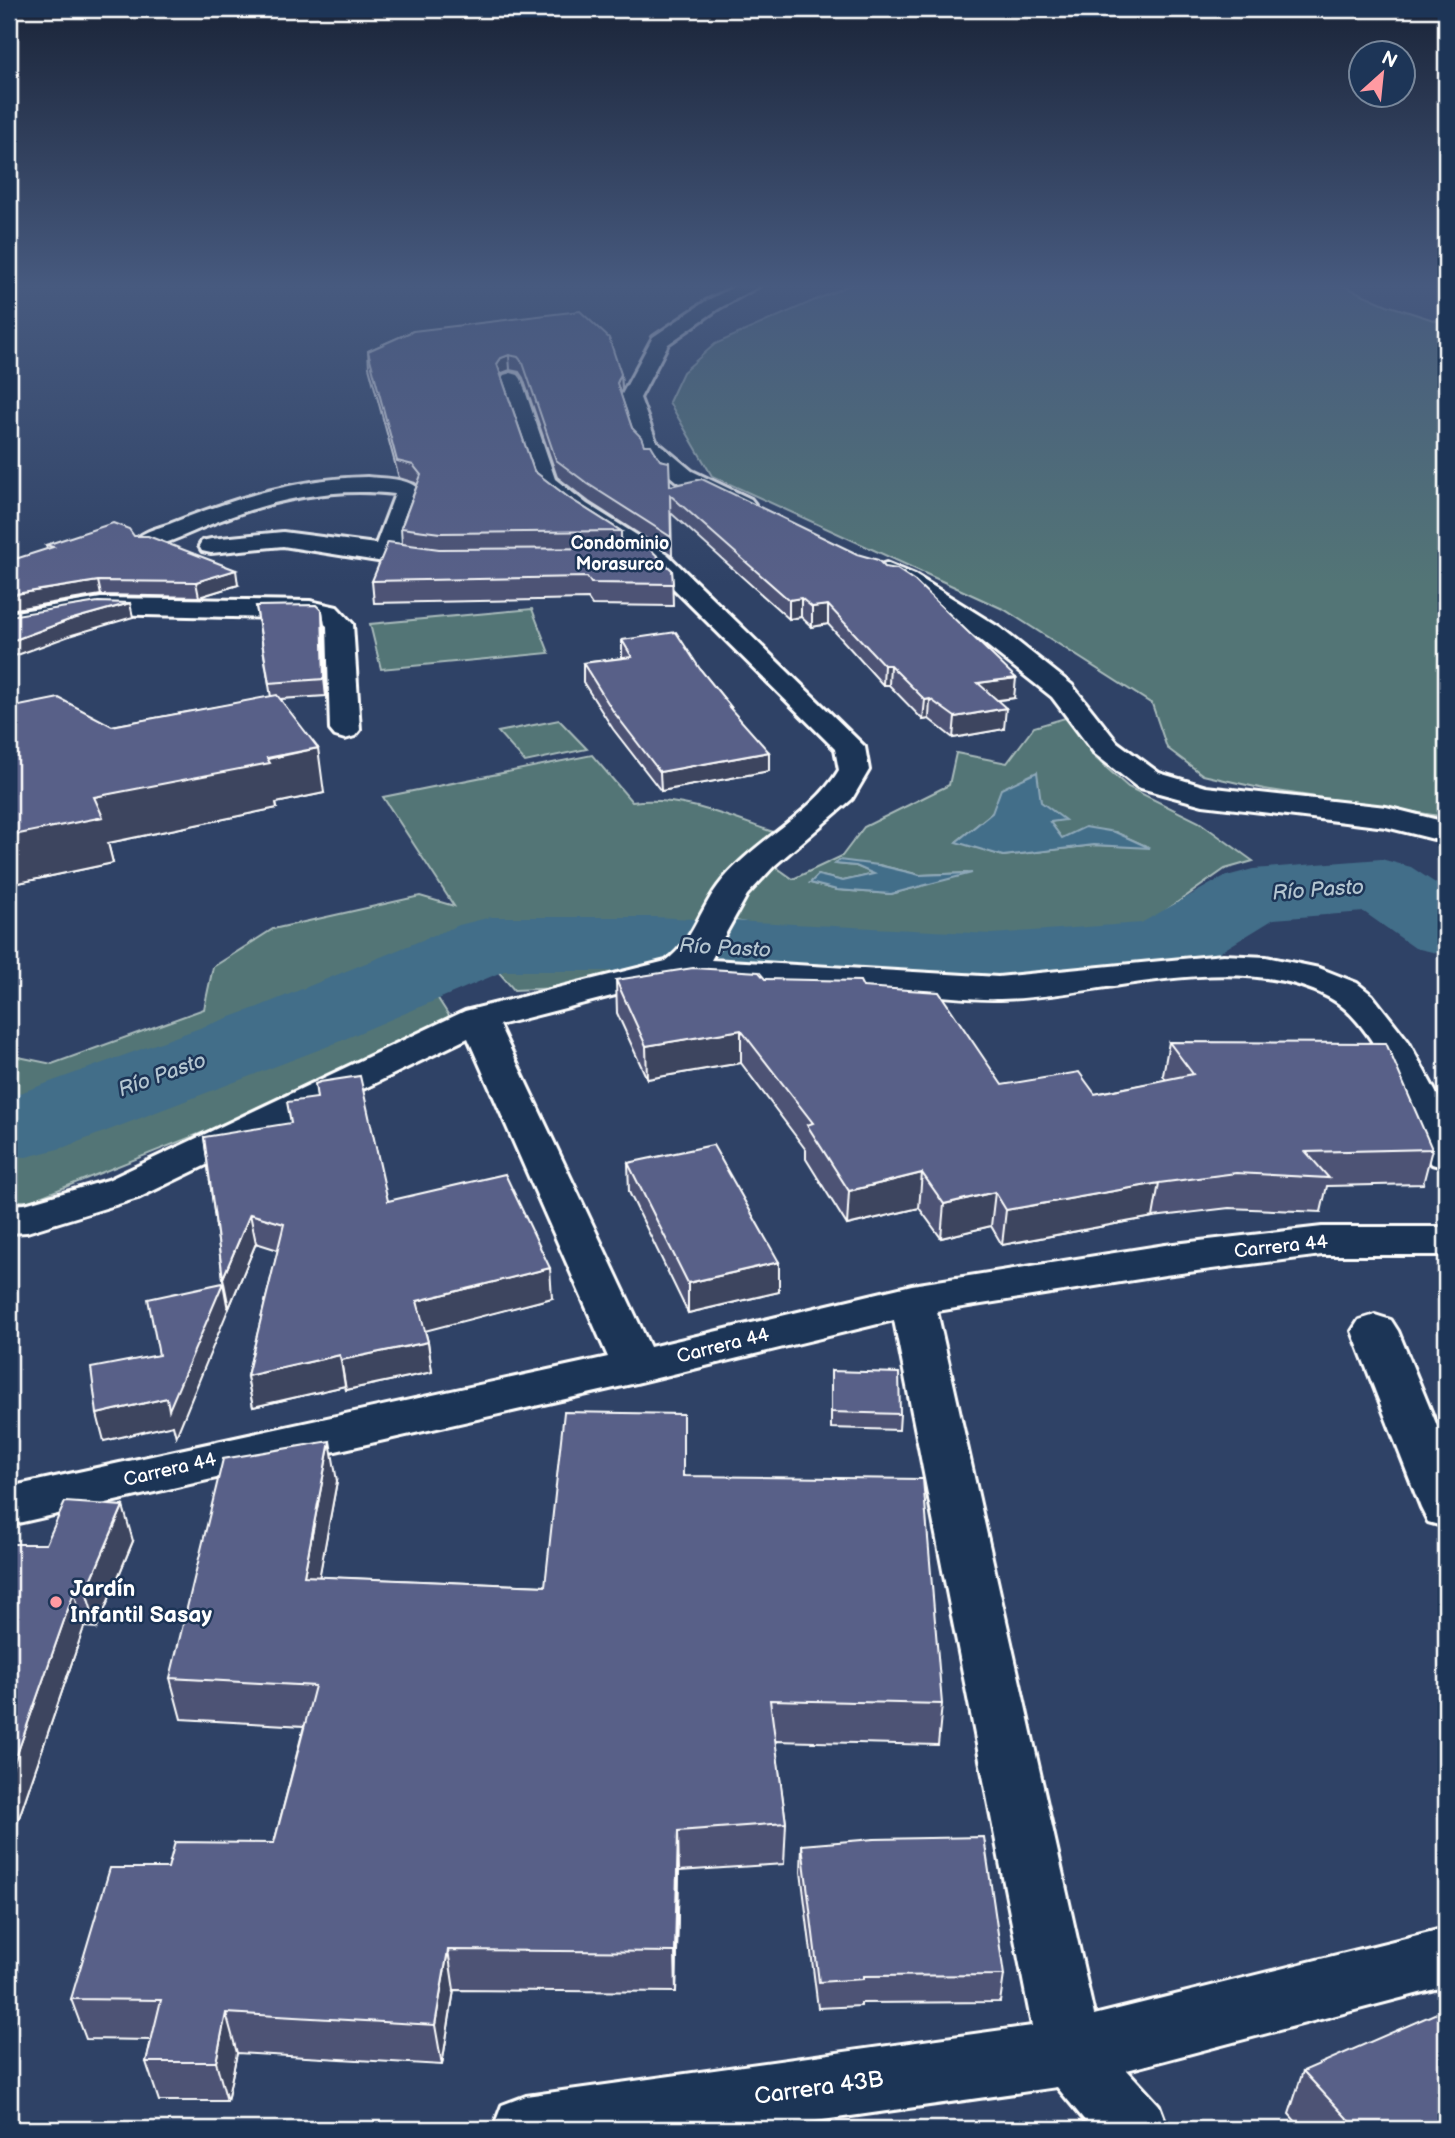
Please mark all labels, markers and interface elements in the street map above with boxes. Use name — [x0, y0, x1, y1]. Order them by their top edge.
north arrow — [1346, 38, 1416, 108]
text: N — [1377, 47, 1401, 74]
district label: Condominio Morasurco — [571, 533, 669, 575]
water label: Río Pasto — [1271, 874, 1365, 906]
water label: Río Pasto — [679, 933, 771, 963]
water label: Río Pasto — [115, 1048, 209, 1102]
street label: Carrera 44 — [1233, 1231, 1330, 1263]
street label: Carrera 44 — [674, 1323, 772, 1369]
street label: Carrera 44 — [121, 1448, 219, 1492]
place label: Jardín Infantil Sasay — [70, 1575, 212, 1629]
marker: Jardín Infantil Sasay — [48, 1594, 64, 1610]
street label: Carrera 43B — [753, 2065, 886, 2111]

